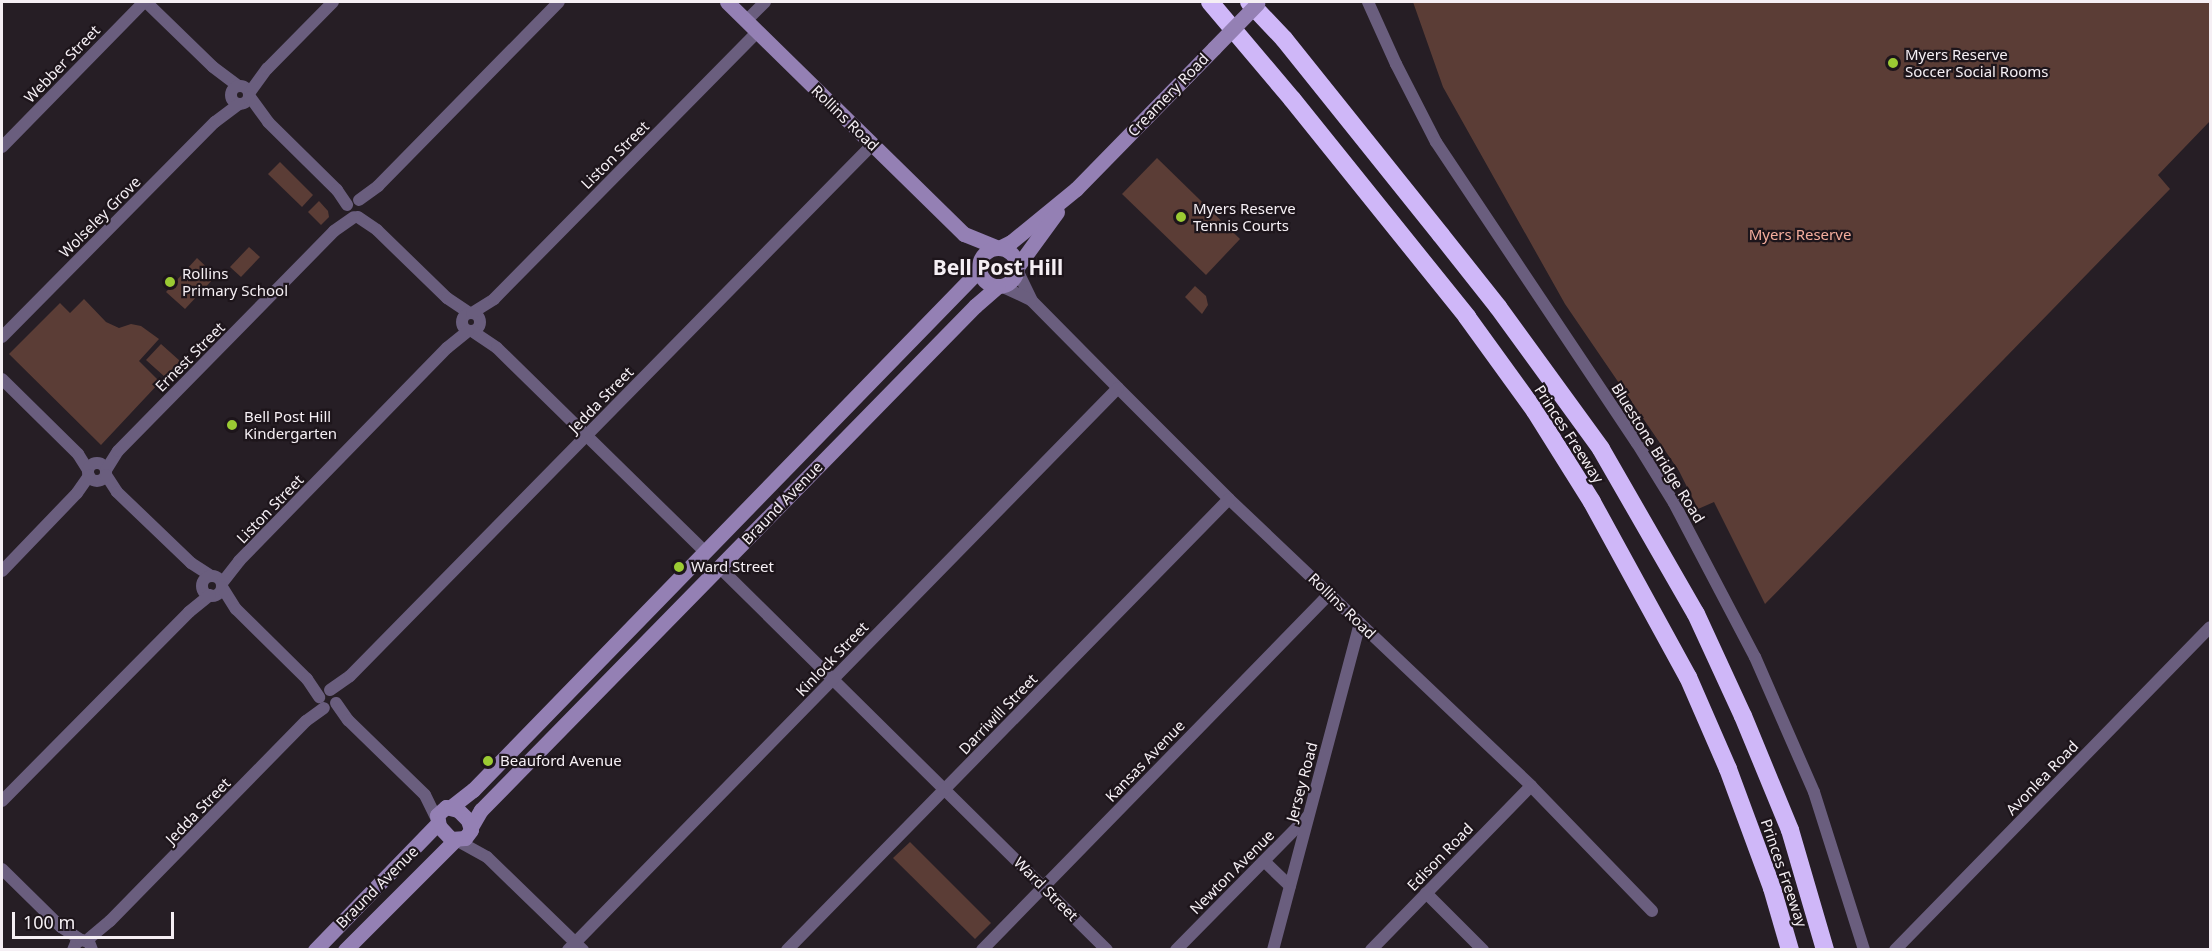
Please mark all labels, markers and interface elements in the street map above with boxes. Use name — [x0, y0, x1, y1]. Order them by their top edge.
street label: Webber Street — [20, 21, 104, 107]
place label: Myers Reserve Soccer Social Rooms — [1905, 45, 2049, 80]
street label: Creamery Road — [1124, 50, 1212, 140]
marker: Myers Reserve Soccer Social Rooms — [1886, 56, 1900, 70]
street label: Rollins Road — [808, 82, 882, 154]
street label: Liston Street — [577, 117, 653, 193]
street label: Wolseley Grove — [56, 173, 144, 261]
place label: Myers Reserve Tennis Courts — [1193, 199, 1296, 234]
marker: Myers Reserve Tennis Courts — [1174, 210, 1188, 224]
park label: Myers Reserve — [1749, 226, 1851, 244]
district label: Bell Post Hill — [933, 254, 1063, 280]
place label: Rollins Primary School — [182, 264, 288, 299]
marker: Rollins Primary School — [163, 275, 177, 289]
street label: Ernest Street — [152, 319, 228, 395]
street label: Jedda Street — [565, 363, 637, 437]
street label: Bluestone Bridge Road — [1608, 380, 1708, 526]
street label: Princes Freeway — [1531, 382, 1607, 486]
place label: Bell Post Hill Kindergarten — [244, 407, 337, 442]
marker: Bell Post Hill Kindergarten — [225, 418, 239, 432]
street label: Braund Avenue — [738, 458, 826, 548]
street label: Liston Street — [233, 471, 307, 547]
place label: Ward Street — [691, 558, 774, 576]
marker: Ward Street — [672, 560, 686, 574]
street label: Rollins Road — [1305, 570, 1379, 642]
street label: Kinlock Street — [792, 618, 872, 700]
street label: Darriwill Street — [955, 670, 1041, 758]
street label: Kansas Avenue — [1102, 717, 1188, 805]
street label: Avonlea Road — [2002, 737, 2082, 819]
street label: Jersey Road — [1283, 740, 1321, 824]
place label: Beauford Avenue — [500, 752, 622, 770]
marker: Beauford Avenue — [481, 754, 495, 768]
street label: Jedda Street — [162, 774, 234, 848]
street label: Princes Freeway — [1757, 817, 1811, 929]
street label: Edison Road — [1403, 819, 1477, 895]
street label: Newton Avenue — [1186, 826, 1278, 918]
street label: Braund Avenue — [332, 842, 422, 932]
street label: Ward Street — [1010, 853, 1082, 925]
scale bar — [15, 900, 177, 938]
text: 100 m — [23, 910, 75, 934]

